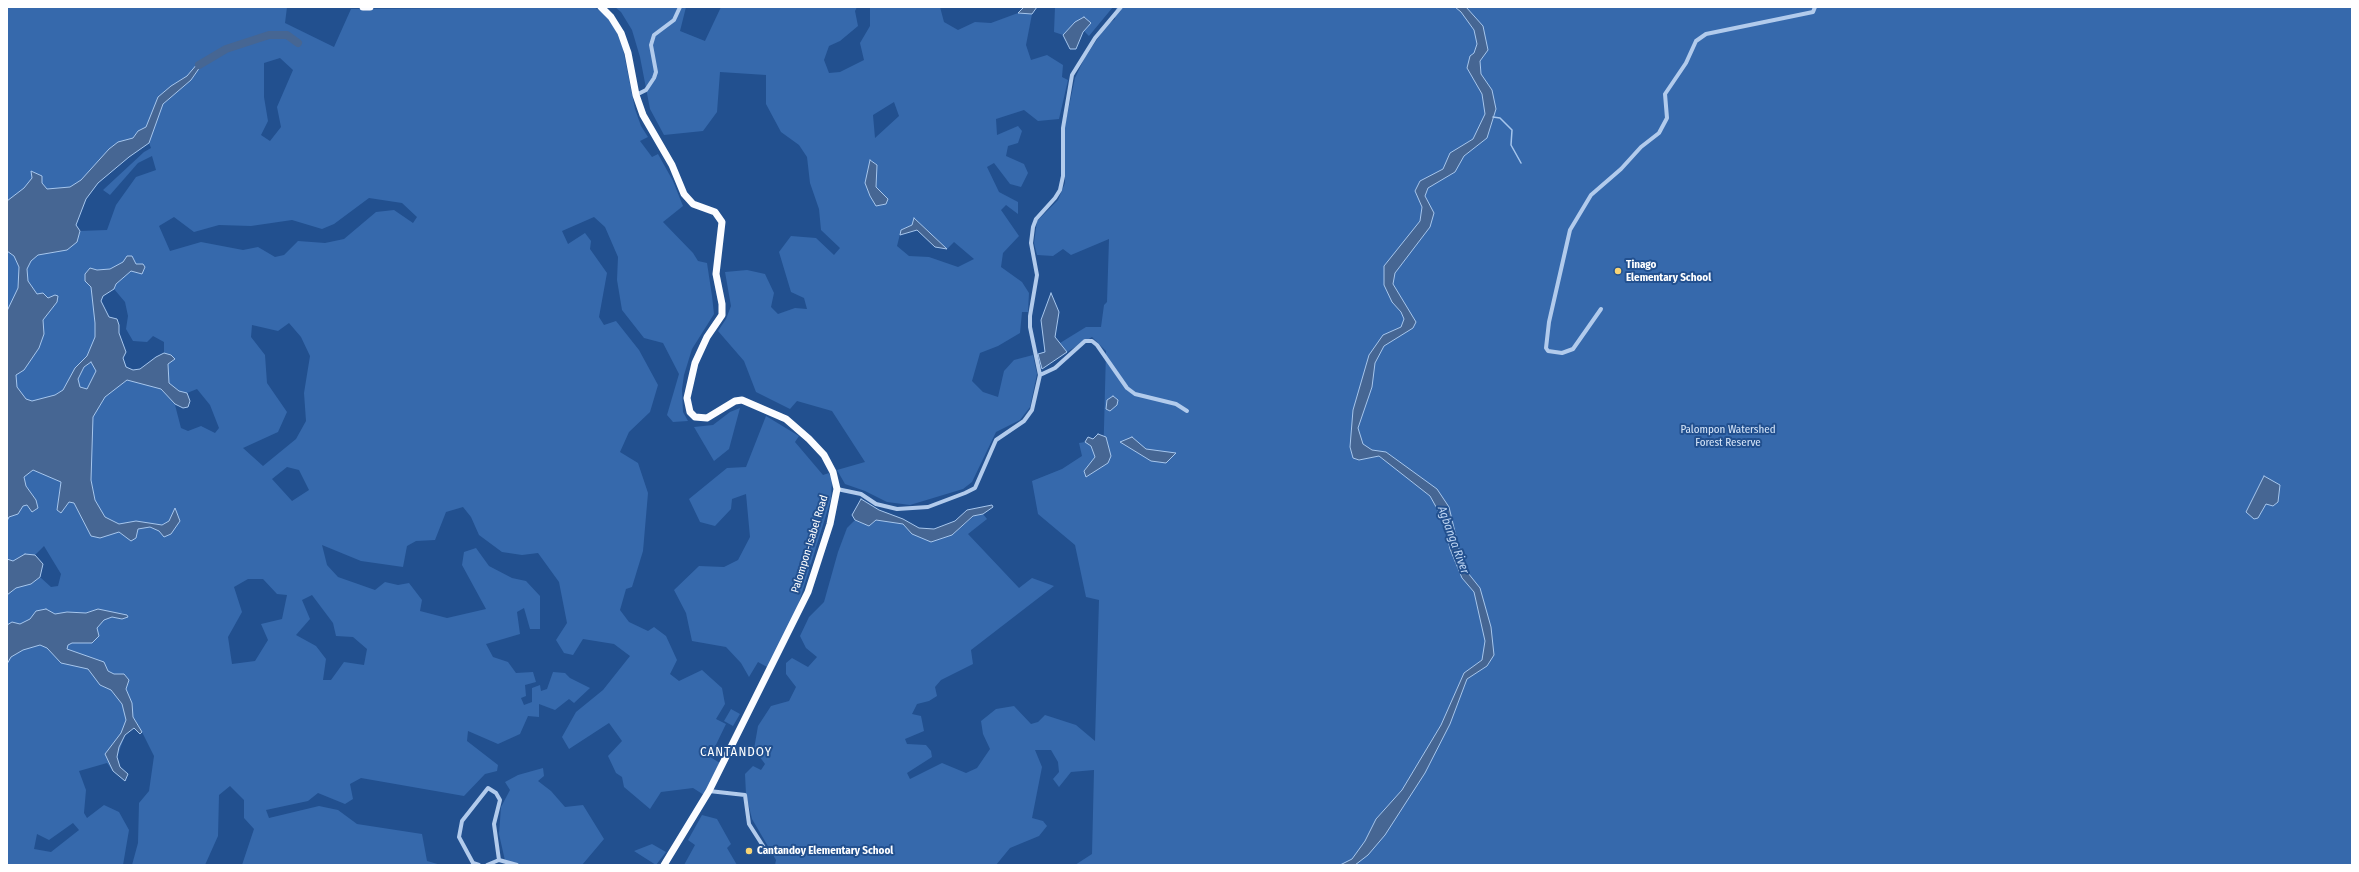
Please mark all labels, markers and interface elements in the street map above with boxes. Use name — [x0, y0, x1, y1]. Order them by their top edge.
place label: Tinago Elementary School — [1626, 258, 1711, 284]
marker: Tinago Elementary School — [1613, 266, 1623, 276]
park label: Palompon Watershed Forest Reserve — [1680, 423, 1776, 449]
street label: Palompon-Isabel Road — [789, 494, 831, 594]
water label: Agbanga River — [1434, 504, 1472, 576]
district label: CANTANDOY — [700, 744, 772, 760]
place label: Cantandoy Elementary School — [757, 844, 893, 858]
marker: Cantandoy Elementary School — [744, 846, 754, 856]

